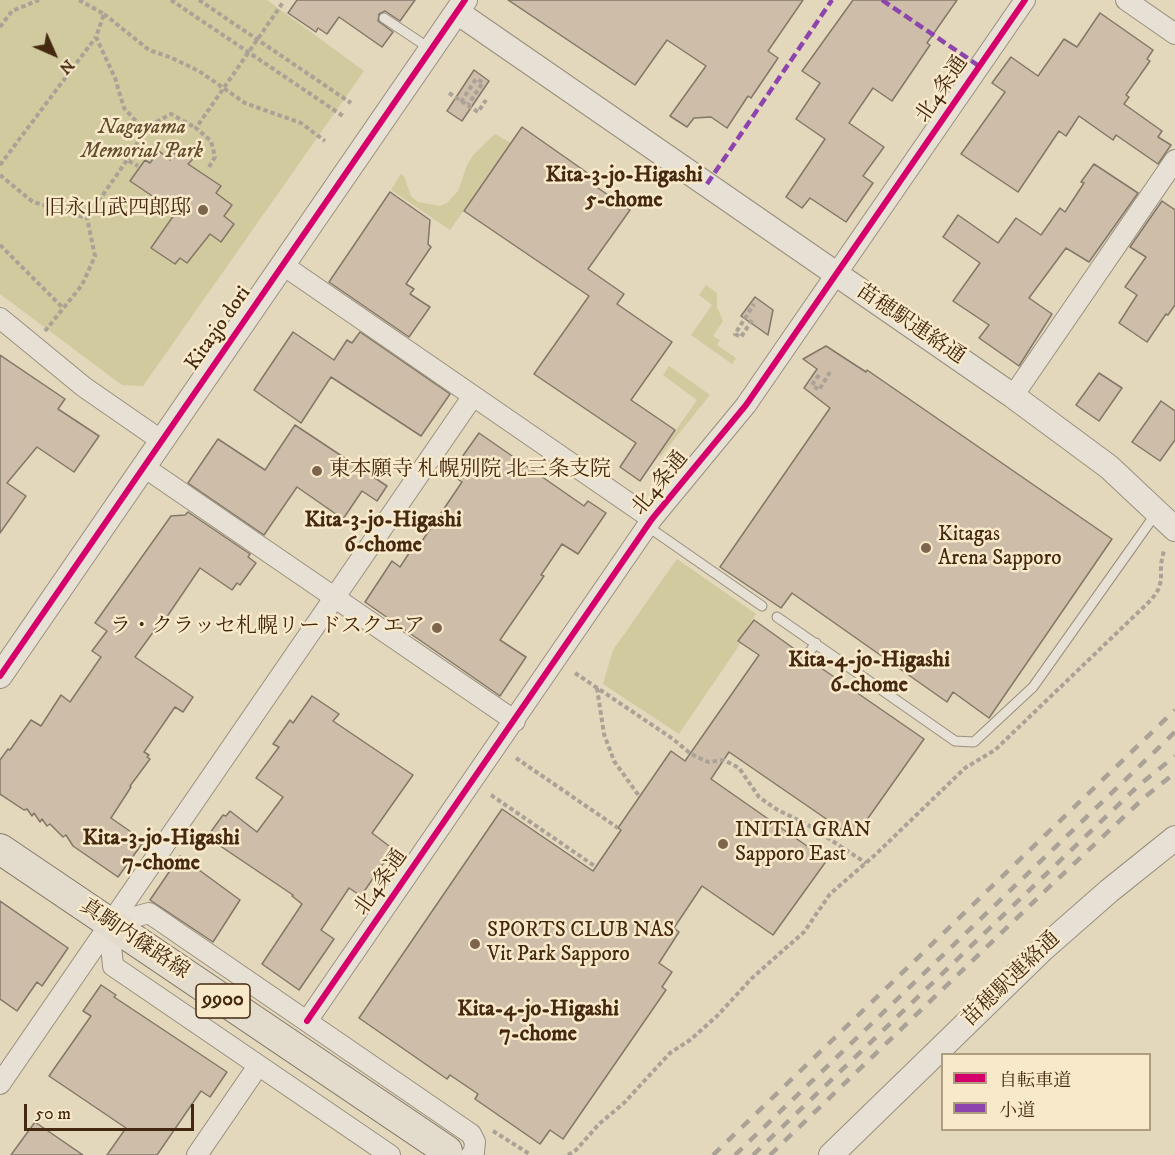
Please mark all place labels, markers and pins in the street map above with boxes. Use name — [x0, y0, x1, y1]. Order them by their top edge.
place label: 旧永山武四郎邸 — [44, 197, 191, 223]
marker: 旧永山武四郎邸 — [196, 203, 210, 217]
place label: 東本願寺 札幌別院 北三条支院 — [329, 458, 611, 484]
marker: 東本願寺 札幌別院 北三条支院 — [310, 464, 324, 478]
place label: Kitagas Arena Sapporo — [938, 523, 1061, 573]
marker: Kitagas Arena Sapporo — [919, 541, 933, 555]
place label: ラ・クラッセ札幌リードスクエア — [110, 615, 425, 641]
marker: ラ・クラッセ札幌リードスクエア — [430, 621, 444, 635]
place label: INITIA GRAN Sapporo East — [735, 819, 871, 869]
marker: INITIA GRAN Sapporo East — [716, 837, 730, 851]
place label: SPORTS CLUB NAS Vit Park Sapporo — [487, 919, 674, 969]
marker: SPORTS CLUB NAS Vit Park Sapporo — [468, 937, 482, 951]

